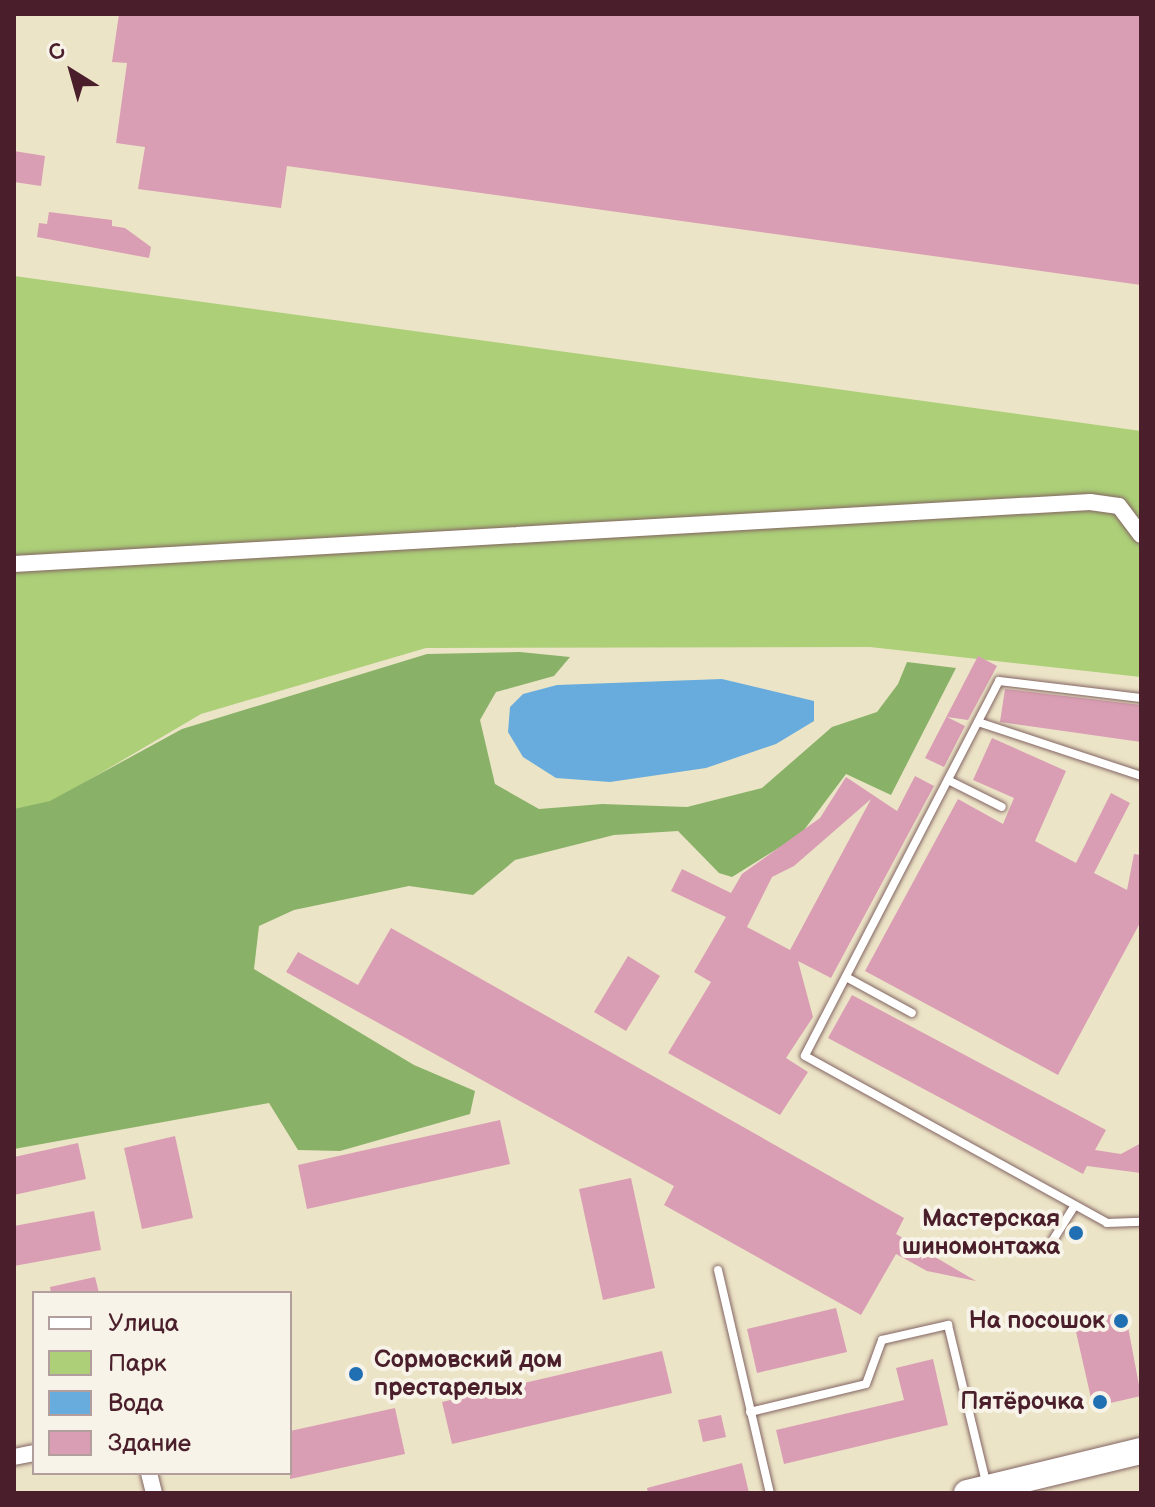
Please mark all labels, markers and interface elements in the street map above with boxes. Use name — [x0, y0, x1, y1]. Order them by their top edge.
north arrow — [32, 32, 112, 112]
text: С — [43, 37, 71, 68]
place label: Мастерская шиномонтажа — [902, 1205, 1060, 1261]
marker: Мастерская шиномонтажа — [1067, 1224, 1085, 1242]
legend — [32, 1291, 292, 1475]
place label: На посошок — [969, 1307, 1105, 1335]
text: Улица — [108, 1309, 179, 1338]
marker: На посошок — [1112, 1312, 1130, 1330]
place label: Сормовский дом престарелых — [374, 1346, 562, 1402]
text: Парк — [108, 1349, 166, 1378]
marker: Сормовский дом престарелых — [345, 1363, 367, 1385]
place label: Пятёрочка — [960, 1388, 1084, 1416]
text: Вода — [108, 1389, 164, 1418]
marker: Пятёрочка — [1091, 1393, 1109, 1411]
text: Здание — [108, 1429, 191, 1458]

